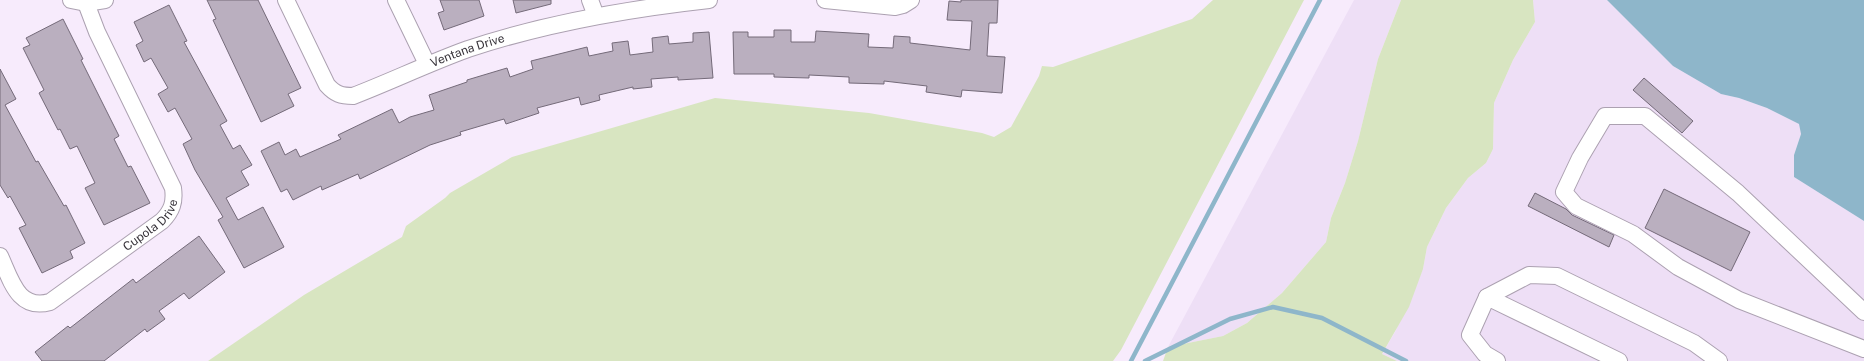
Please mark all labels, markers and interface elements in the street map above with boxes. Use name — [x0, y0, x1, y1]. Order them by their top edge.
street label: Ventana Drive — [428, 31, 506, 70]
street label: Cupola Drive — [120, 198, 180, 254]

